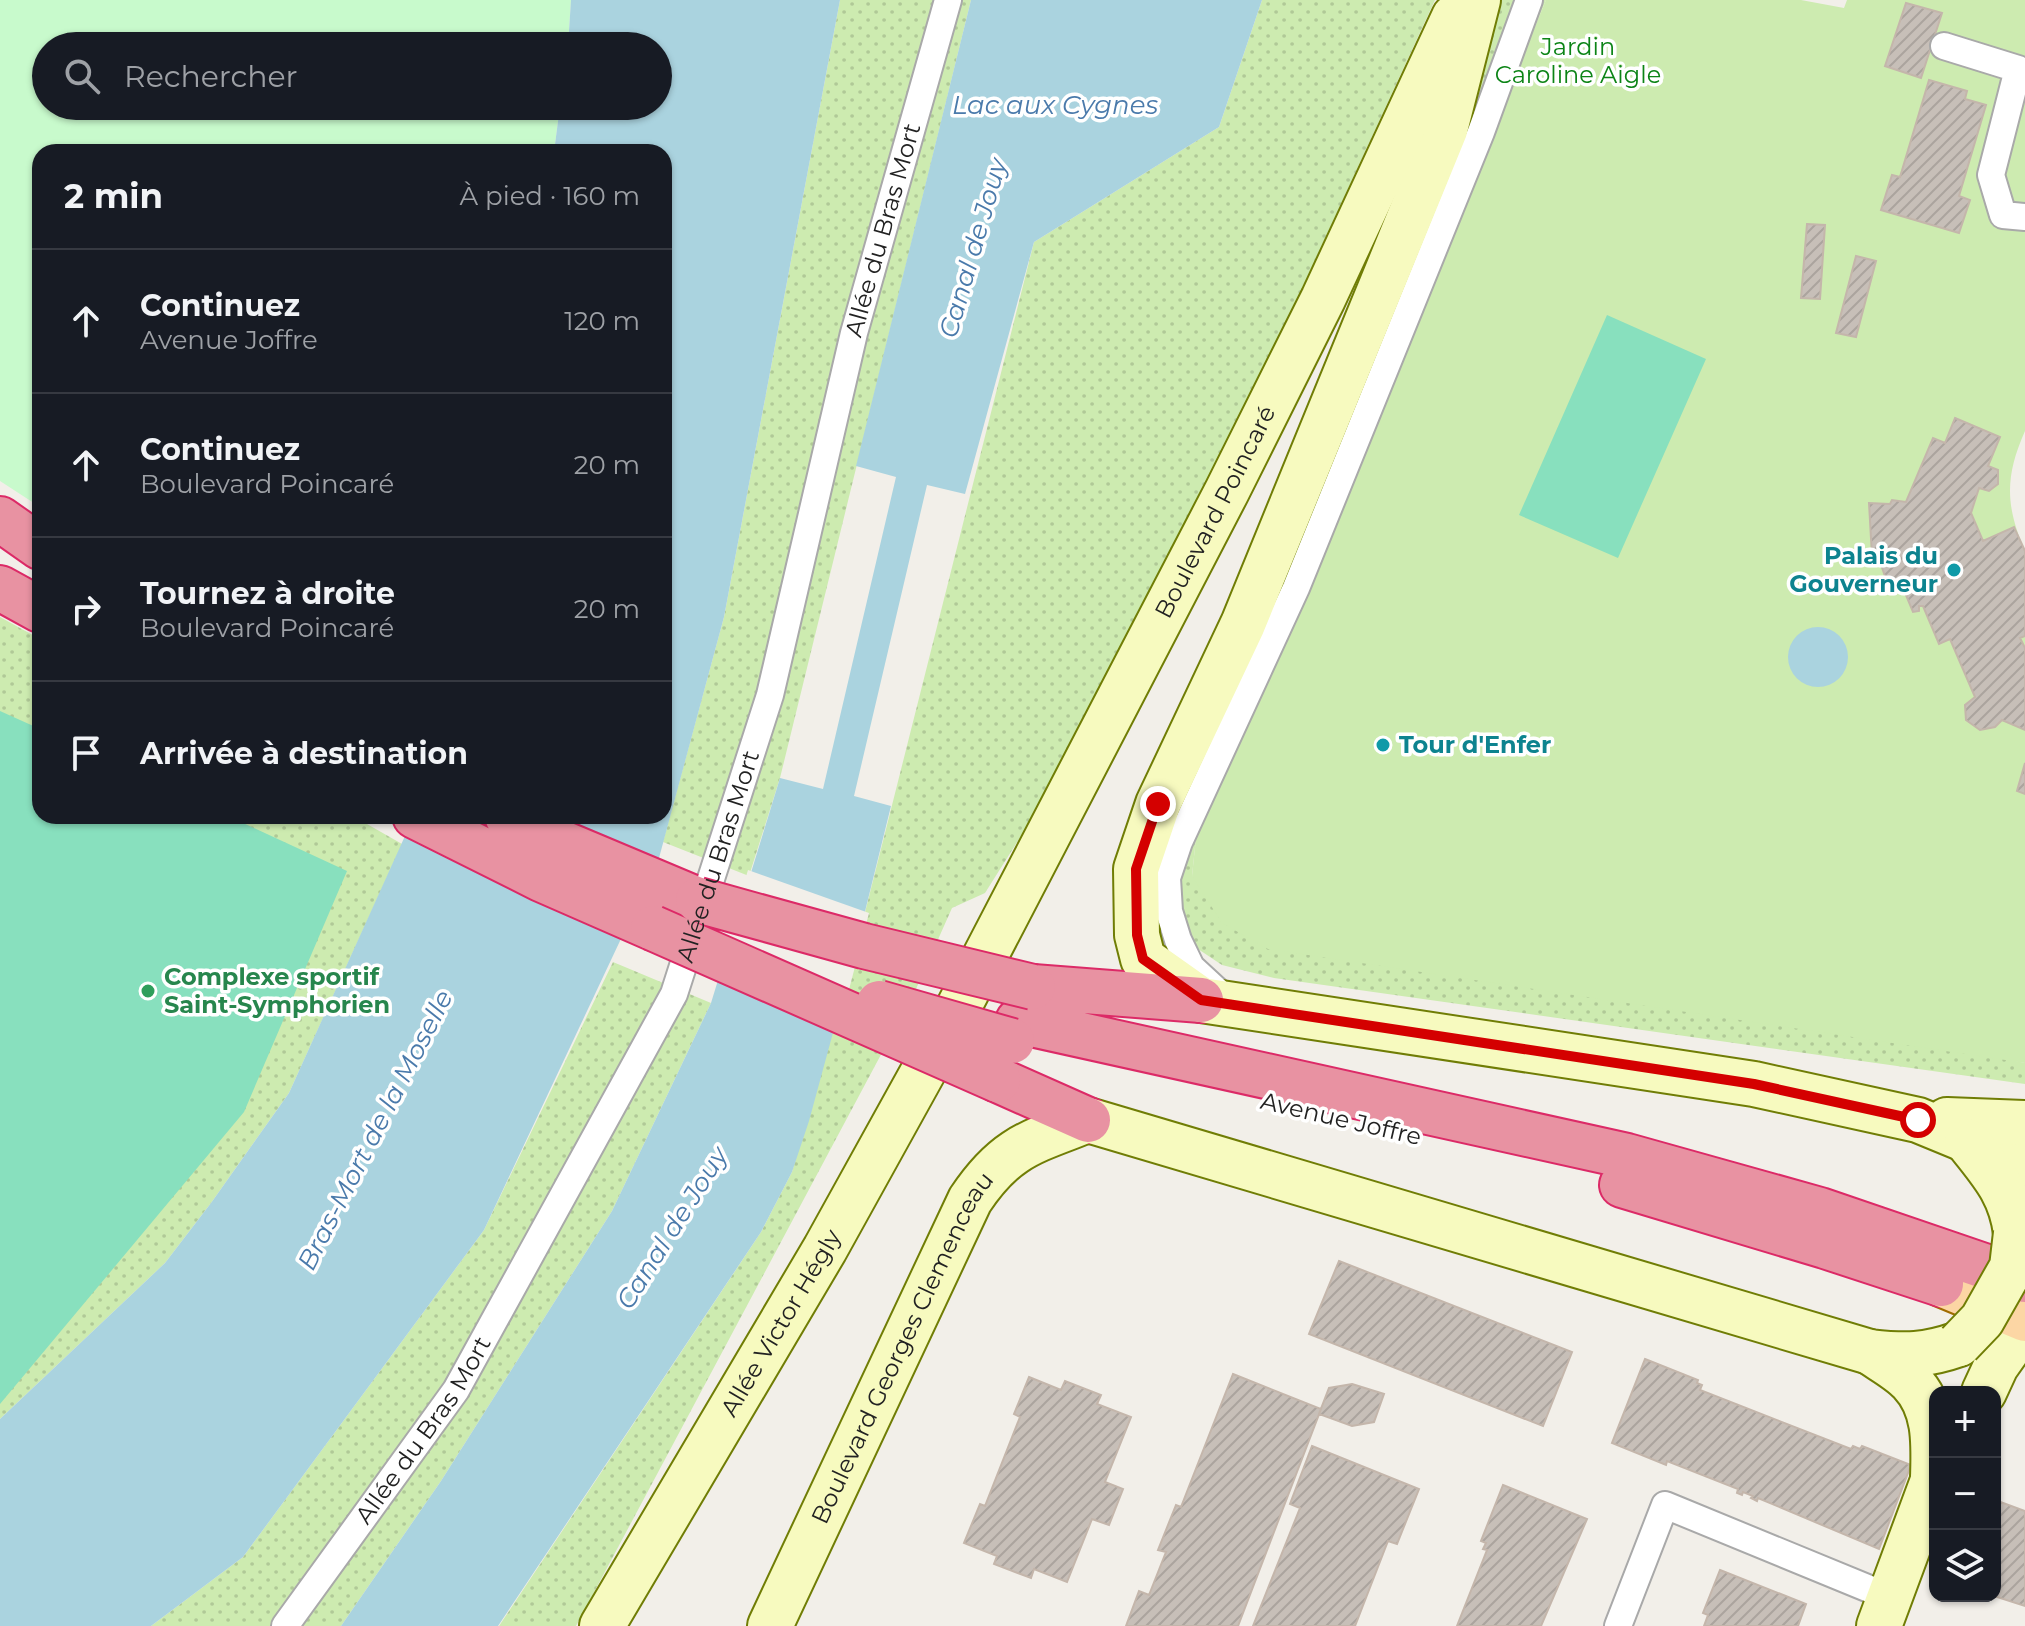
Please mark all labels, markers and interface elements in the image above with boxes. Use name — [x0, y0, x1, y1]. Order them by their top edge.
search box — [32, 32, 672, 120]
park label: Jardin Caroline Aigle — [1495, 32, 1661, 89]
icon: search — [60, 54, 104, 98]
text: Rechercher — [124, 58, 298, 95]
water label: Lac aux Cygnes — [952, 89, 1158, 121]
street label: Allée du Bras Mort — [839, 120, 927, 340]
water label: Canal de Jouy — [932, 153, 1014, 341]
text: 2 min — [64, 175, 163, 217]
text: À pied · 160 m — [460, 180, 640, 212]
text: Continuez — [140, 287, 300, 324]
icon: ahead — [64, 299, 108, 343]
text: 120 m — [564, 305, 640, 337]
text: Avenue Joffre — [140, 324, 318, 356]
street label: Boulevard Poincaré — [1148, 401, 1281, 623]
text: Continuez — [140, 431, 300, 468]
icon: ahead — [64, 443, 108, 487]
text: 20 m — [574, 449, 640, 481]
text: Boulevard Poincaré — [140, 468, 394, 500]
place label: Palais du Gouverneur — [1789, 541, 1938, 598]
marker: Palais du Gouverneur — [1945, 561, 1963, 579]
text: Tournez à droite — [140, 575, 395, 612]
icon: right — [64, 587, 108, 631]
text: 20 m — [574, 593, 640, 625]
text: Boulevard Poincaré — [140, 612, 394, 644]
place label: Tour d'Enfer — [1399, 730, 1551, 759]
icon: arrive — [64, 731, 108, 775]
text: Arrivée à destination — [140, 735, 468, 772]
marker: Tour d'Enfer — [1374, 736, 1392, 754]
street label: Allée du Bras Mort — [670, 746, 765, 966]
route end — [1140, 786, 1176, 822]
place label: Complexe sportif Saint-Symphorien — [164, 962, 390, 1019]
marker: Complexe sportif Saint-Symphorien — [139, 982, 157, 1000]
water label: Bras-Mort de la Moselle — [290, 985, 460, 1275]
street label: Avenue Joffre — [1258, 1086, 1424, 1151]
route start — [1900, 1102, 1936, 1138]
water label: Canal de Jouy — [609, 1139, 736, 1315]
street label: Boulevard Georges Clemenceau — [805, 1166, 999, 1528]
street label: Allée Victor Hégly — [714, 1224, 847, 1421]
street label: Allée du Bras Mort — [349, 1331, 497, 1529]
map controls — [1929, 1386, 2001, 1602]
button: + — [1929, 1386, 2001, 1458]
button: − — [1929, 1458, 2001, 1530]
button: layers — [1929, 1530, 2001, 1602]

